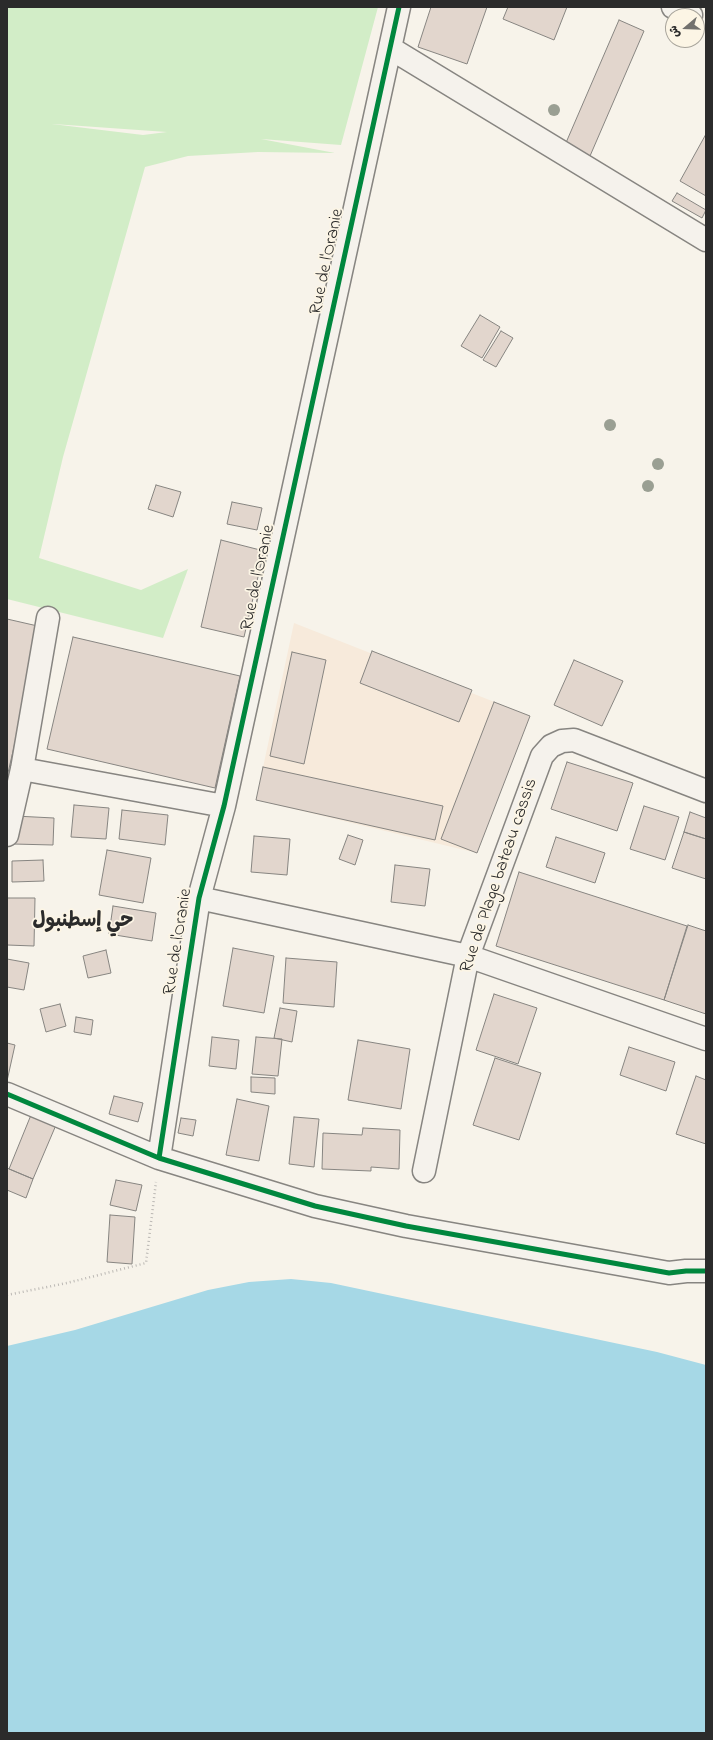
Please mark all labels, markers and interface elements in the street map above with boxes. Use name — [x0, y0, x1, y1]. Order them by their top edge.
north arrow — [665, 8, 705, 48]
text: ش — [665, 23, 684, 40]
street label: Rue de l'Oranie — [306, 207, 350, 317]
street label: Rue de l'Oranie — [237, 523, 281, 633]
street label: Rue de Plage bateau cassis — [457, 776, 543, 976]
street label: Rue de l'Oranie — [160, 887, 198, 997]
district label: حي إسطنبول — [33, 911, 133, 935]

